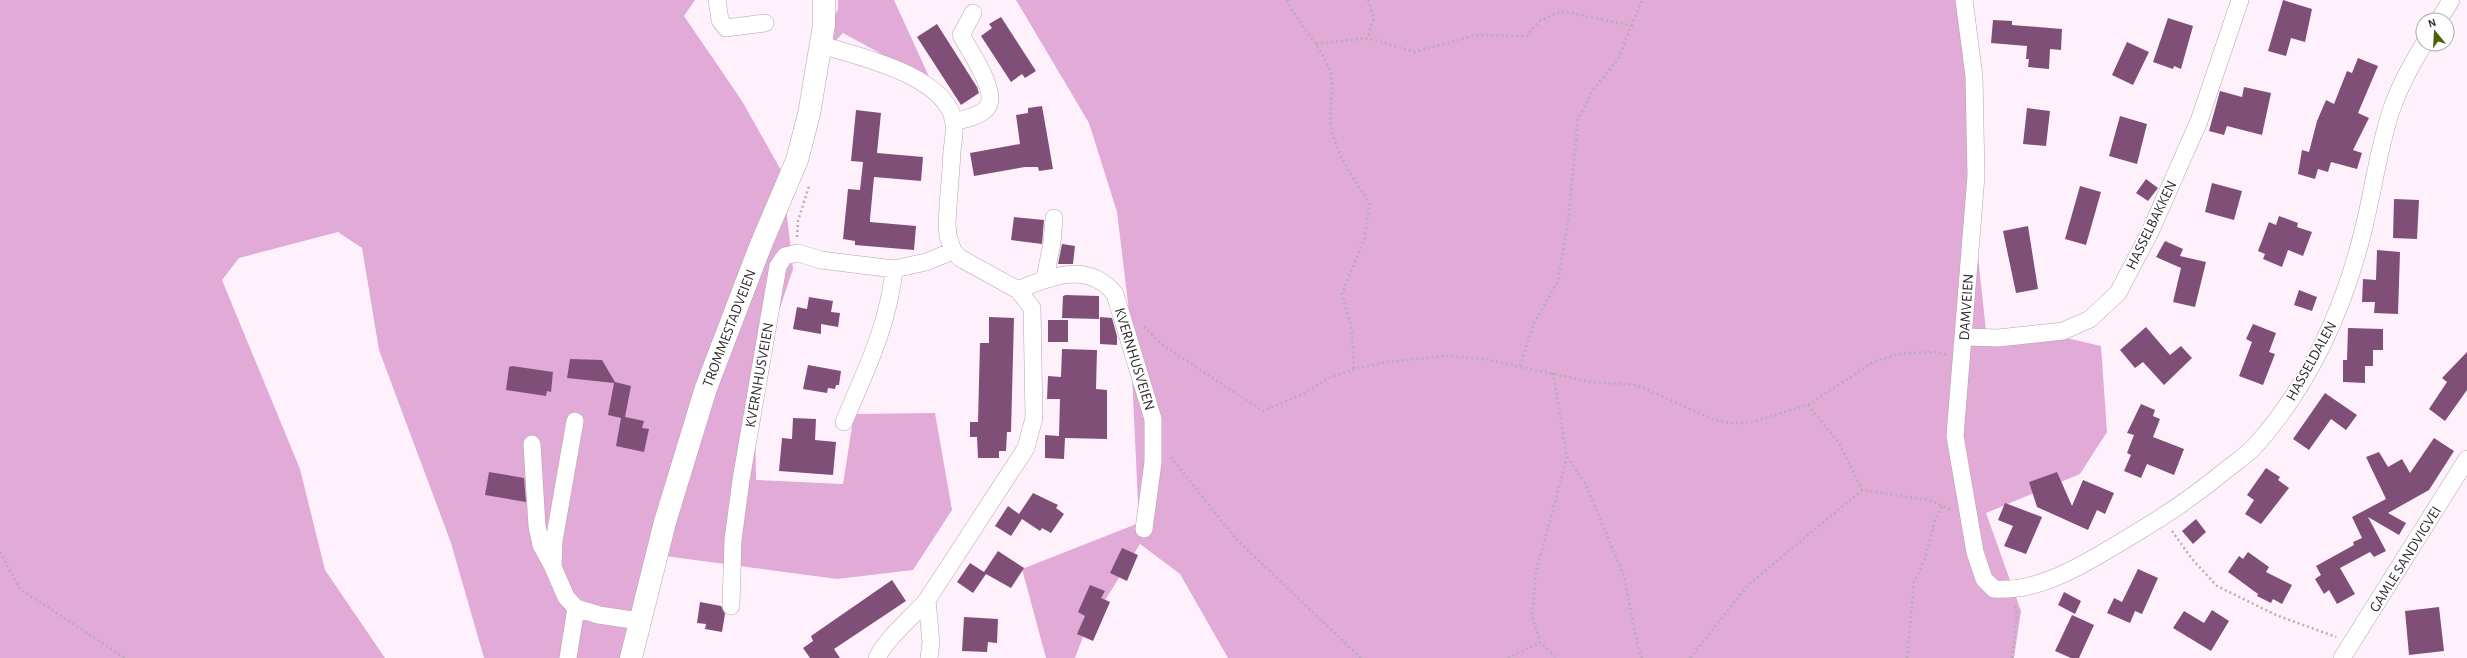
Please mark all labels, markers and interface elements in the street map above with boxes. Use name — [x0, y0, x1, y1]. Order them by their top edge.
north arrow — [2415, 12, 2455, 52]
text: N — [2427, 17, 2437, 29]
street label: HASSELBAKKEN — [2123, 178, 2179, 272]
street label: TROMMESTADVEIEN — [700, 267, 759, 389]
street label: DAMVEIEN — [1957, 273, 1976, 341]
street label: KVERNHUSVEIEN — [1112, 306, 1157, 412]
street label: HASSELDALEN — [2283, 319, 2339, 404]
street label: KVERNHUSVEIEN — [743, 321, 776, 429]
street label: GAMLE SANDVIGVEI — [2367, 504, 2444, 615]

